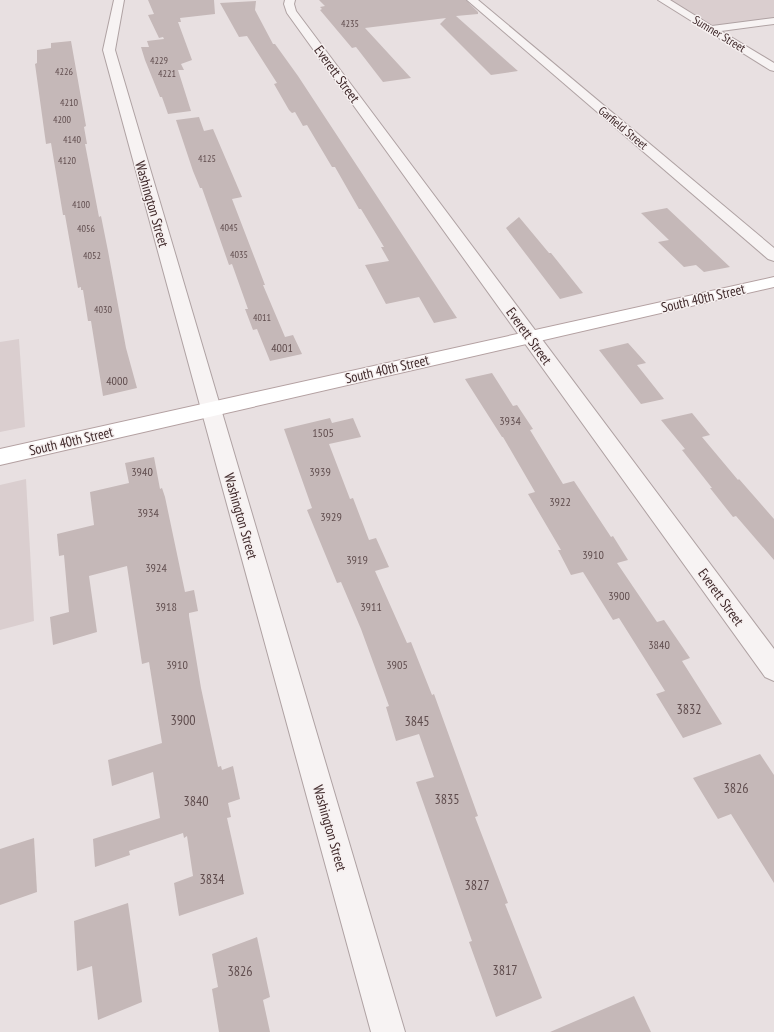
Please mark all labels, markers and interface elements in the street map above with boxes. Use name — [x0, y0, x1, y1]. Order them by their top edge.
street label: Sumner Street — [690, 12, 749, 56]
house number: 4235 — [341, 17, 359, 30]
street label: Everett Street — [310, 42, 364, 106]
house number: 4229 — [150, 54, 168, 67]
house number: 4226 — [55, 65, 74, 78]
house number: 4221 — [158, 67, 176, 80]
house number: 4210 — [60, 96, 79, 109]
street label: Garfield Street — [596, 103, 651, 153]
house number: 4200 — [53, 113, 72, 126]
house number: 4140 — [63, 133, 82, 146]
house number: 4125 — [198, 152, 216, 165]
house number: 4120 — [58, 154, 77, 167]
street label: Washington Street — [131, 159, 173, 249]
house number: 4100 — [72, 198, 91, 211]
house number: 4045 — [220, 221, 238, 234]
house number: 4056 — [77, 222, 96, 235]
house number: 4035 — [230, 248, 248, 261]
house number: 4052 — [83, 249, 101, 262]
street label: South 40th Street — [659, 280, 747, 316]
house number: 4030 — [94, 303, 113, 316]
street label: Everett Street — [502, 304, 556, 368]
house number: 4011 — [253, 311, 271, 324]
house number: 4001 — [271, 340, 293, 355]
street label: South 40th Street — [343, 351, 431, 387]
house number: 4000 — [106, 373, 128, 388]
house number: 3934 — [499, 413, 521, 428]
street label: South 40th Street — [27, 423, 115, 459]
house number: 1505 — [312, 425, 334, 440]
house number: 3940 — [131, 464, 153, 479]
house number: 3939 — [309, 464, 331, 479]
street label: Washington Street — [220, 471, 262, 561]
house number: 3922 — [549, 494, 571, 509]
house number: 3934 — [137, 505, 159, 520]
house number: 3929 — [320, 509, 342, 524]
house number: 3910 — [582, 547, 604, 562]
house number: 3919 — [346, 552, 368, 567]
house number: 3924 — [145, 560, 167, 575]
street label: Everett Street — [694, 565, 748, 629]
house number: 3900 — [608, 588, 630, 603]
house number: 3918 — [155, 599, 177, 614]
house number: 3911 — [360, 599, 382, 614]
house number: 3840 — [648, 637, 670, 652]
house number: 3910 — [166, 657, 188, 672]
house number: 3905 — [386, 657, 408, 672]
house number: 3832 — [676, 700, 702, 718]
house number: 3900 — [170, 711, 196, 729]
house number: 3845 — [404, 712, 430, 730]
house number: 3826 — [723, 779, 749, 797]
street label: Washington Street — [309, 783, 351, 873]
house number: 3835 — [434, 790, 460, 808]
house number: 3840 — [183, 792, 209, 810]
house number: 3834 — [199, 870, 225, 888]
house number: 3827 — [464, 876, 490, 894]
house number: 3817 — [492, 961, 518, 979]
house number: 3826 — [227, 962, 253, 980]

